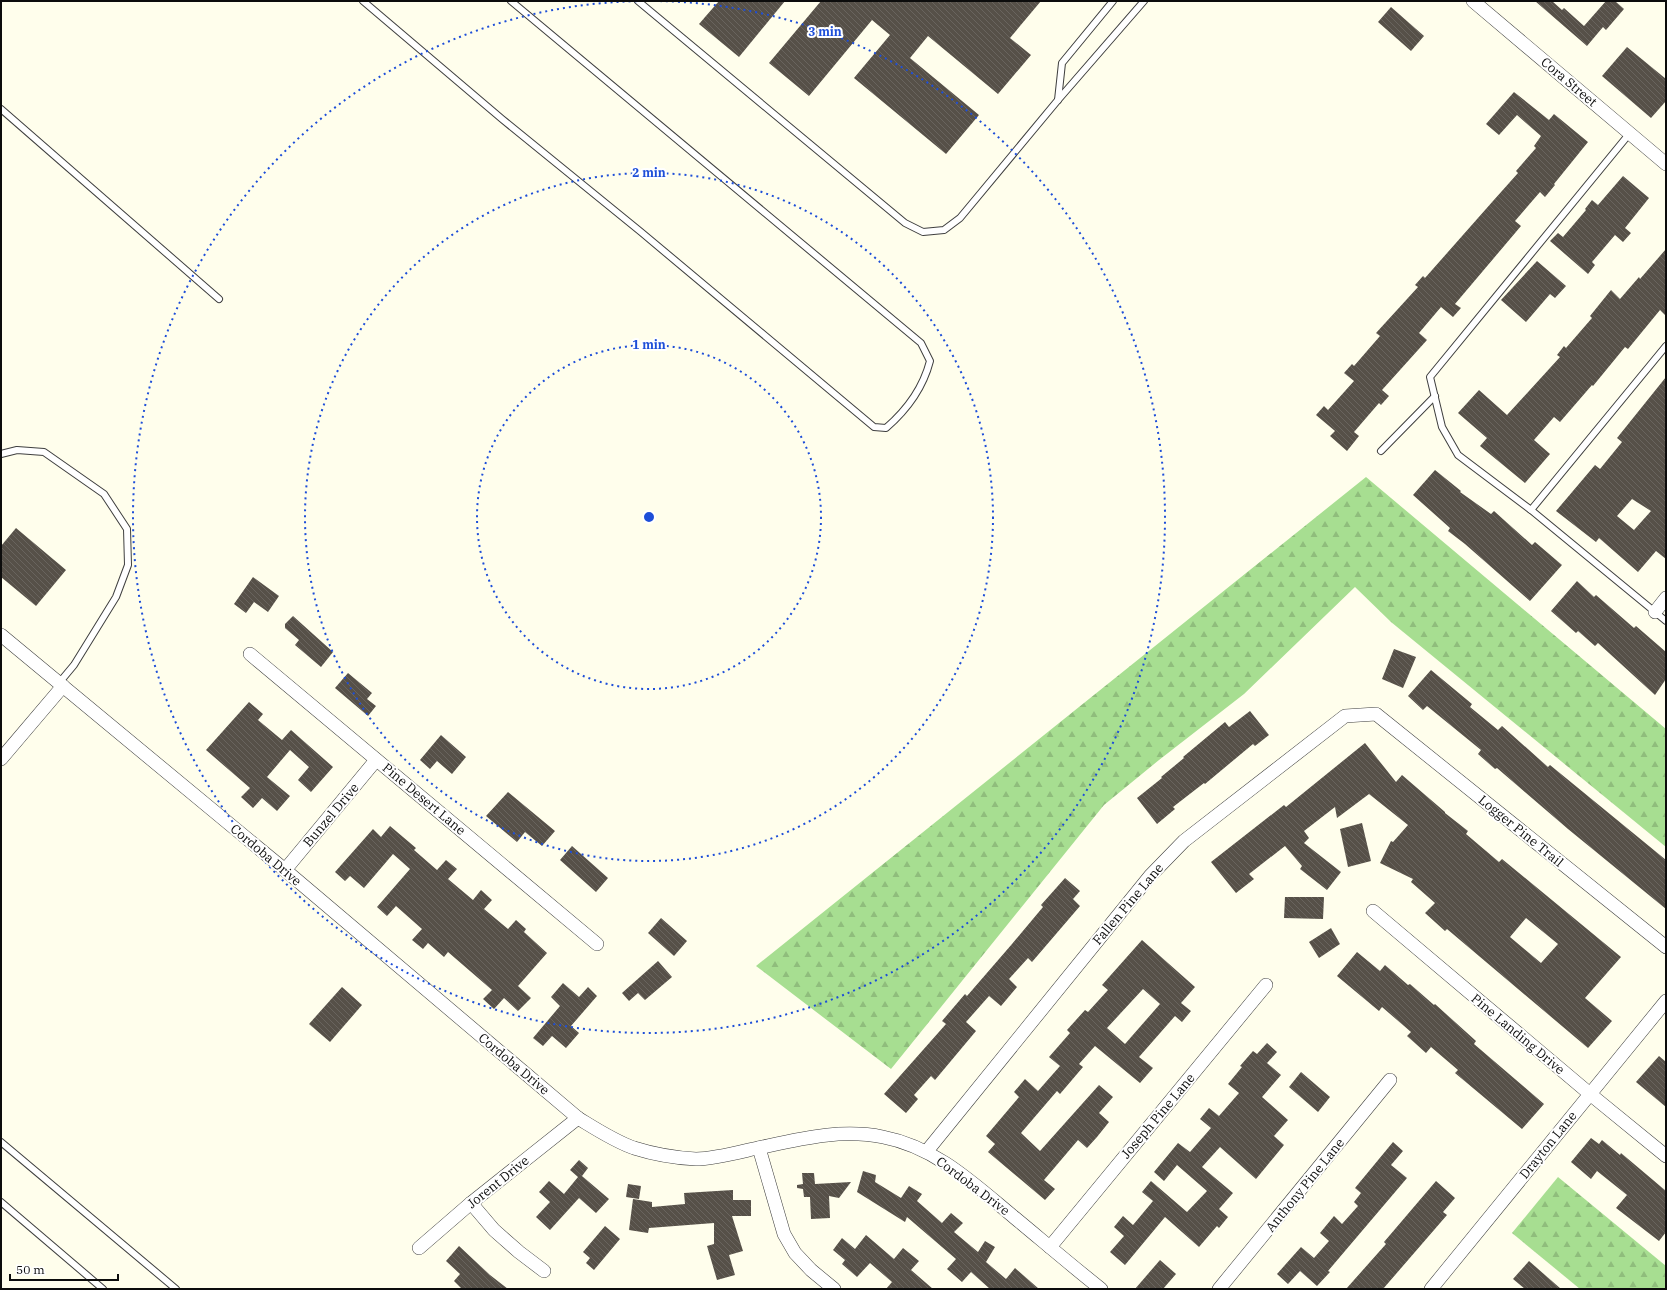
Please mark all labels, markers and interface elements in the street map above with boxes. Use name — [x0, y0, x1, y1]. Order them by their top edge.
text: 3 min — [808, 24, 842, 39]
street label: Cora Street — [1537, 54, 1601, 111]
text: 2 min — [632, 165, 666, 180]
text: 1 min — [632, 337, 666, 352]
centre of rings — [642, 510, 656, 524]
street label: Pine Desert Lane — [379, 759, 469, 839]
street label: Bunzel Drive — [299, 780, 363, 850]
street label: Logger Pine Trail — [1475, 792, 1567, 871]
street label: Cordoba Drive — [227, 820, 305, 890]
street label: Fallen Pine Lane — [1089, 860, 1167, 948]
street label: Pine Landing Drive — [1468, 990, 1568, 1078]
street label: Cordoba Drive — [475, 1029, 553, 1099]
street label: Joseph Pine Lane — [1117, 1070, 1199, 1162]
street label: Drayton Lane — [1516, 1108, 1580, 1182]
street label: Anthony Pine Lane — [1262, 1135, 1348, 1235]
street label: Jorent Drive — [464, 1152, 532, 1212]
street label: Cordoba Drive — [933, 1153, 1013, 1219]
scale bar — [10, 1256, 118, 1282]
text: 50 m — [16, 1262, 45, 1277]

